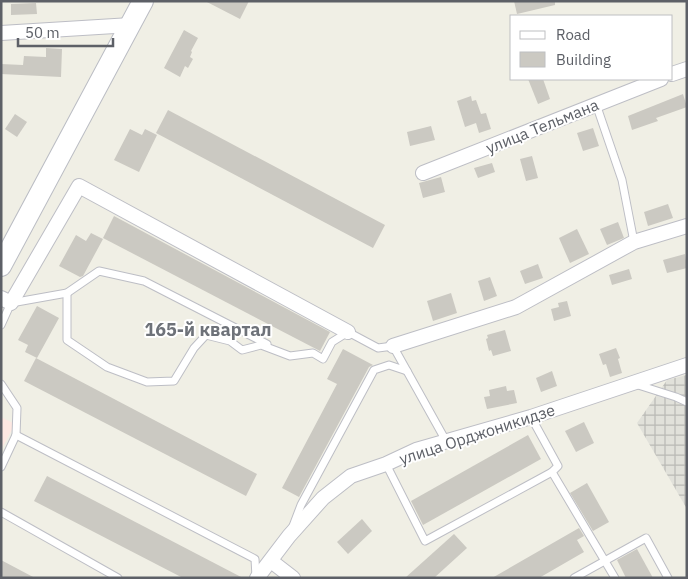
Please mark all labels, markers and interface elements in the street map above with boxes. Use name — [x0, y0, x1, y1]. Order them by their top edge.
scale bar — [18, 15, 112, 47]
legend — [510, 15, 673, 80]
text: 50 m — [25, 23, 60, 42]
text: Road — [556, 25, 591, 44]
text: Building — [556, 50, 611, 69]
street label: улица Тельмана — [483, 94, 602, 158]
district label: 165-й квартал — [144, 318, 272, 341]
street label: улица Орджоникидзе — [397, 399, 558, 469]

